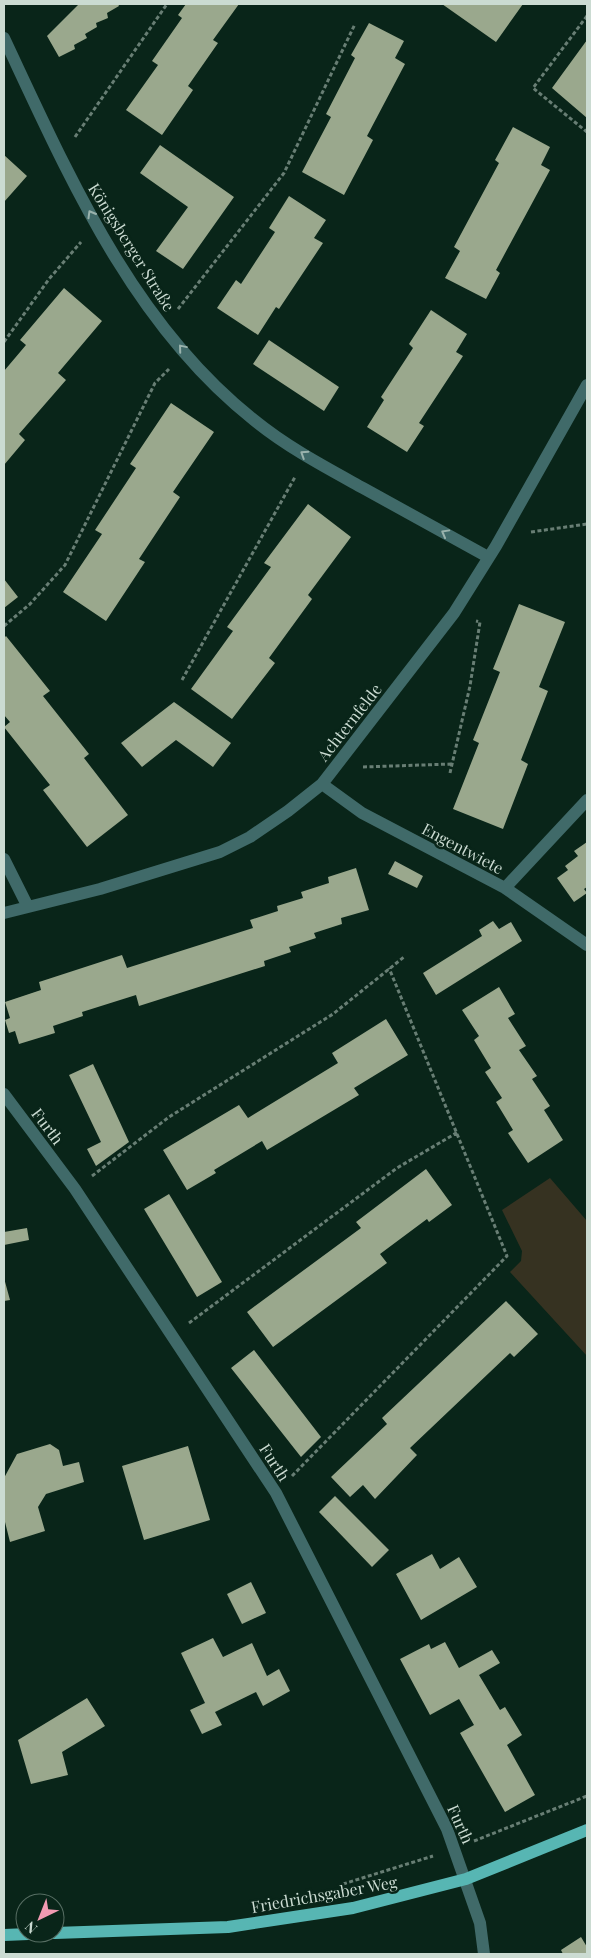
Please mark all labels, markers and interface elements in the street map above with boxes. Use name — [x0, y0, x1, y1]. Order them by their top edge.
street label: Königsberger Straße — [84, 179, 180, 315]
one-way arrow — [87, 210, 97, 219]
one-way arrow — [179, 345, 188, 354]
one-way arrow — [300, 451, 309, 460]
one-way arrow — [442, 530, 451, 540]
street label: Achternfelde — [312, 679, 386, 766]
street label: Engentwiete — [419, 818, 507, 878]
street label: Furth — [27, 1103, 69, 1149]
street label: Furth — [255, 1439, 295, 1485]
street label: Furth — [443, 1801, 479, 1847]
street label: Friedrichsgaber Weg — [249, 1871, 399, 1917]
north arrow — [15, 1893, 65, 1943]
text: N — [21, 1917, 41, 1938]

